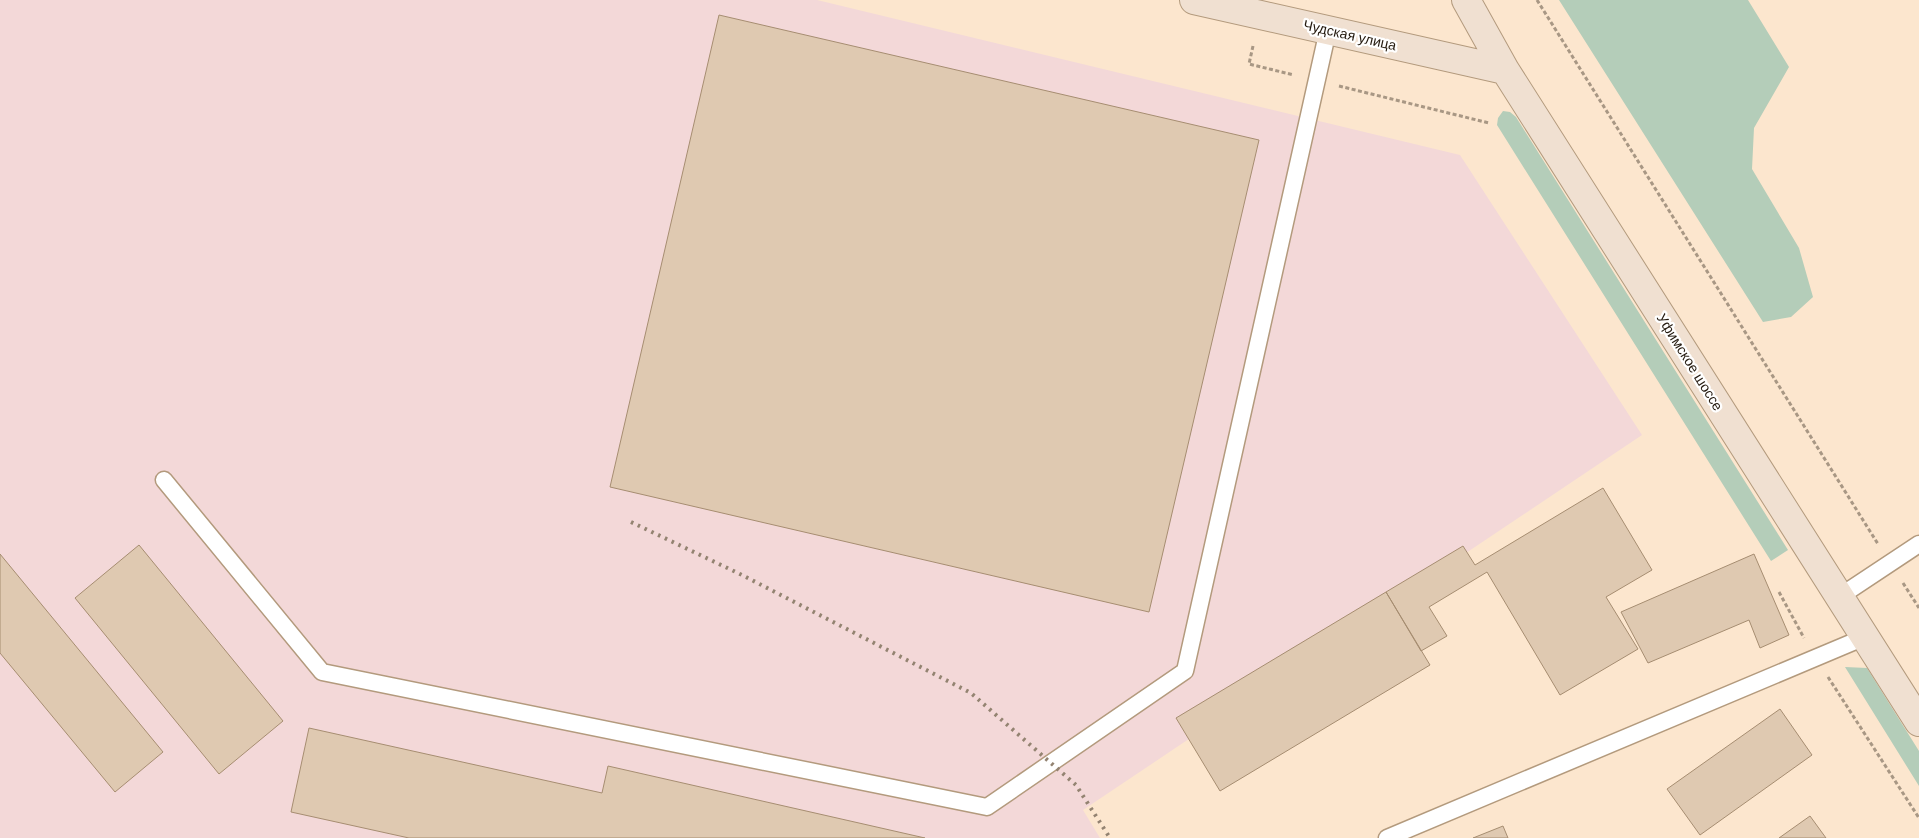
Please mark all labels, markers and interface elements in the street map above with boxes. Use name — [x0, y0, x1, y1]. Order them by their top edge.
street label: Чудская улица — [1302, 16, 1399, 55]
street label: Уфимское шоссе — [1653, 310, 1727, 414]

